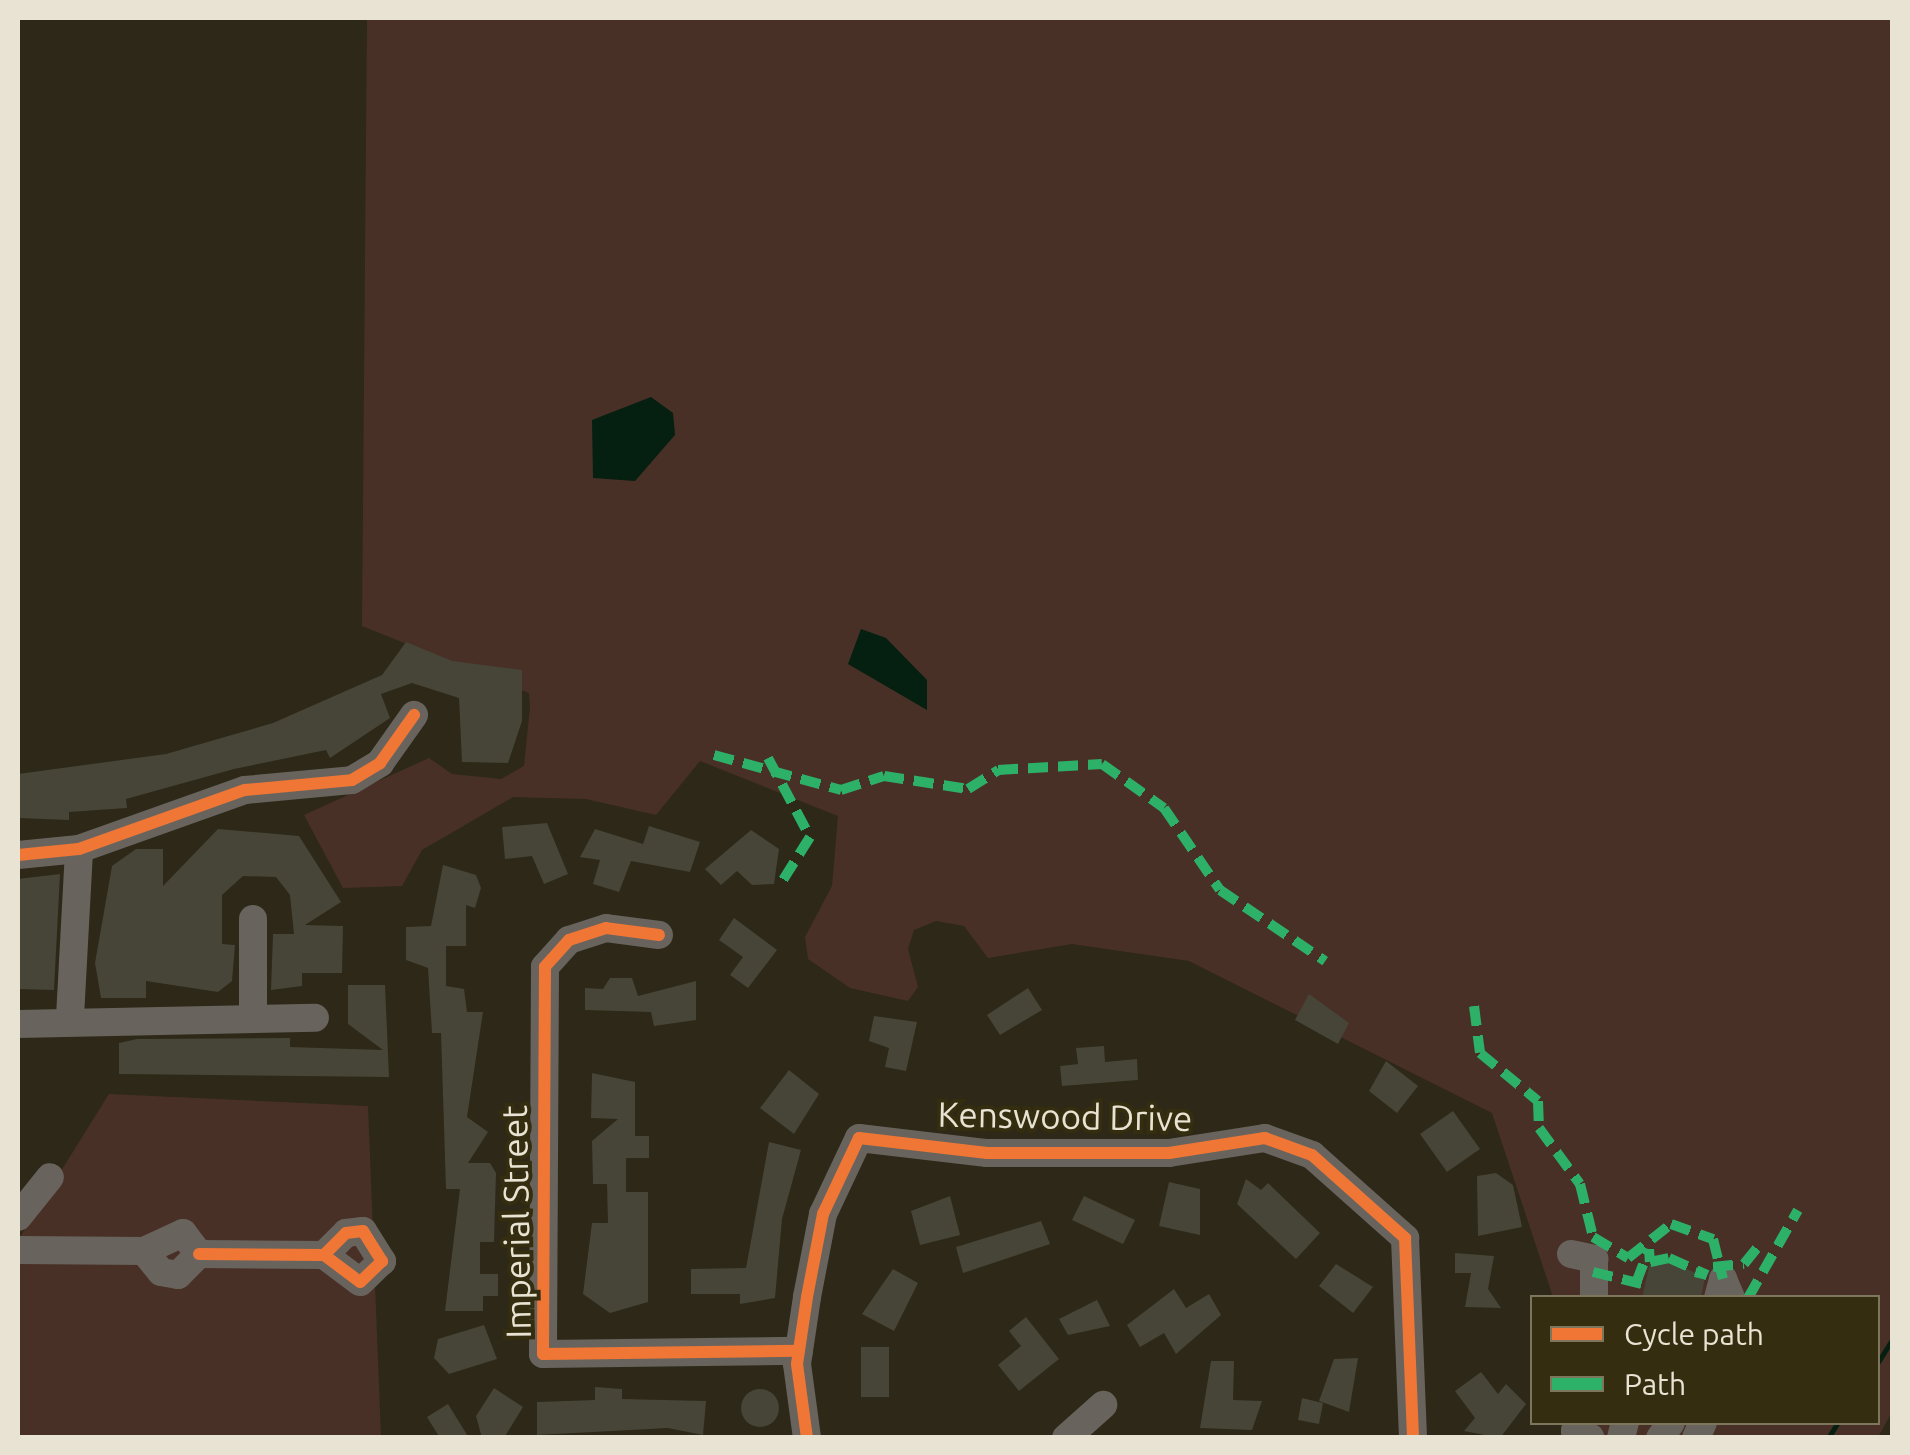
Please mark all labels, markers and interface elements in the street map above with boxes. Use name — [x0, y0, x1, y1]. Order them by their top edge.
street label: Kenswood Drive — [937, 1093, 1193, 1139]
street label: Imperial Street — [493, 1105, 539, 1339]
legend — [1530, 1295, 1880, 1425]
text: Cycle path — [1624, 1317, 1764, 1351]
text: Path — [1624, 1367, 1686, 1401]

